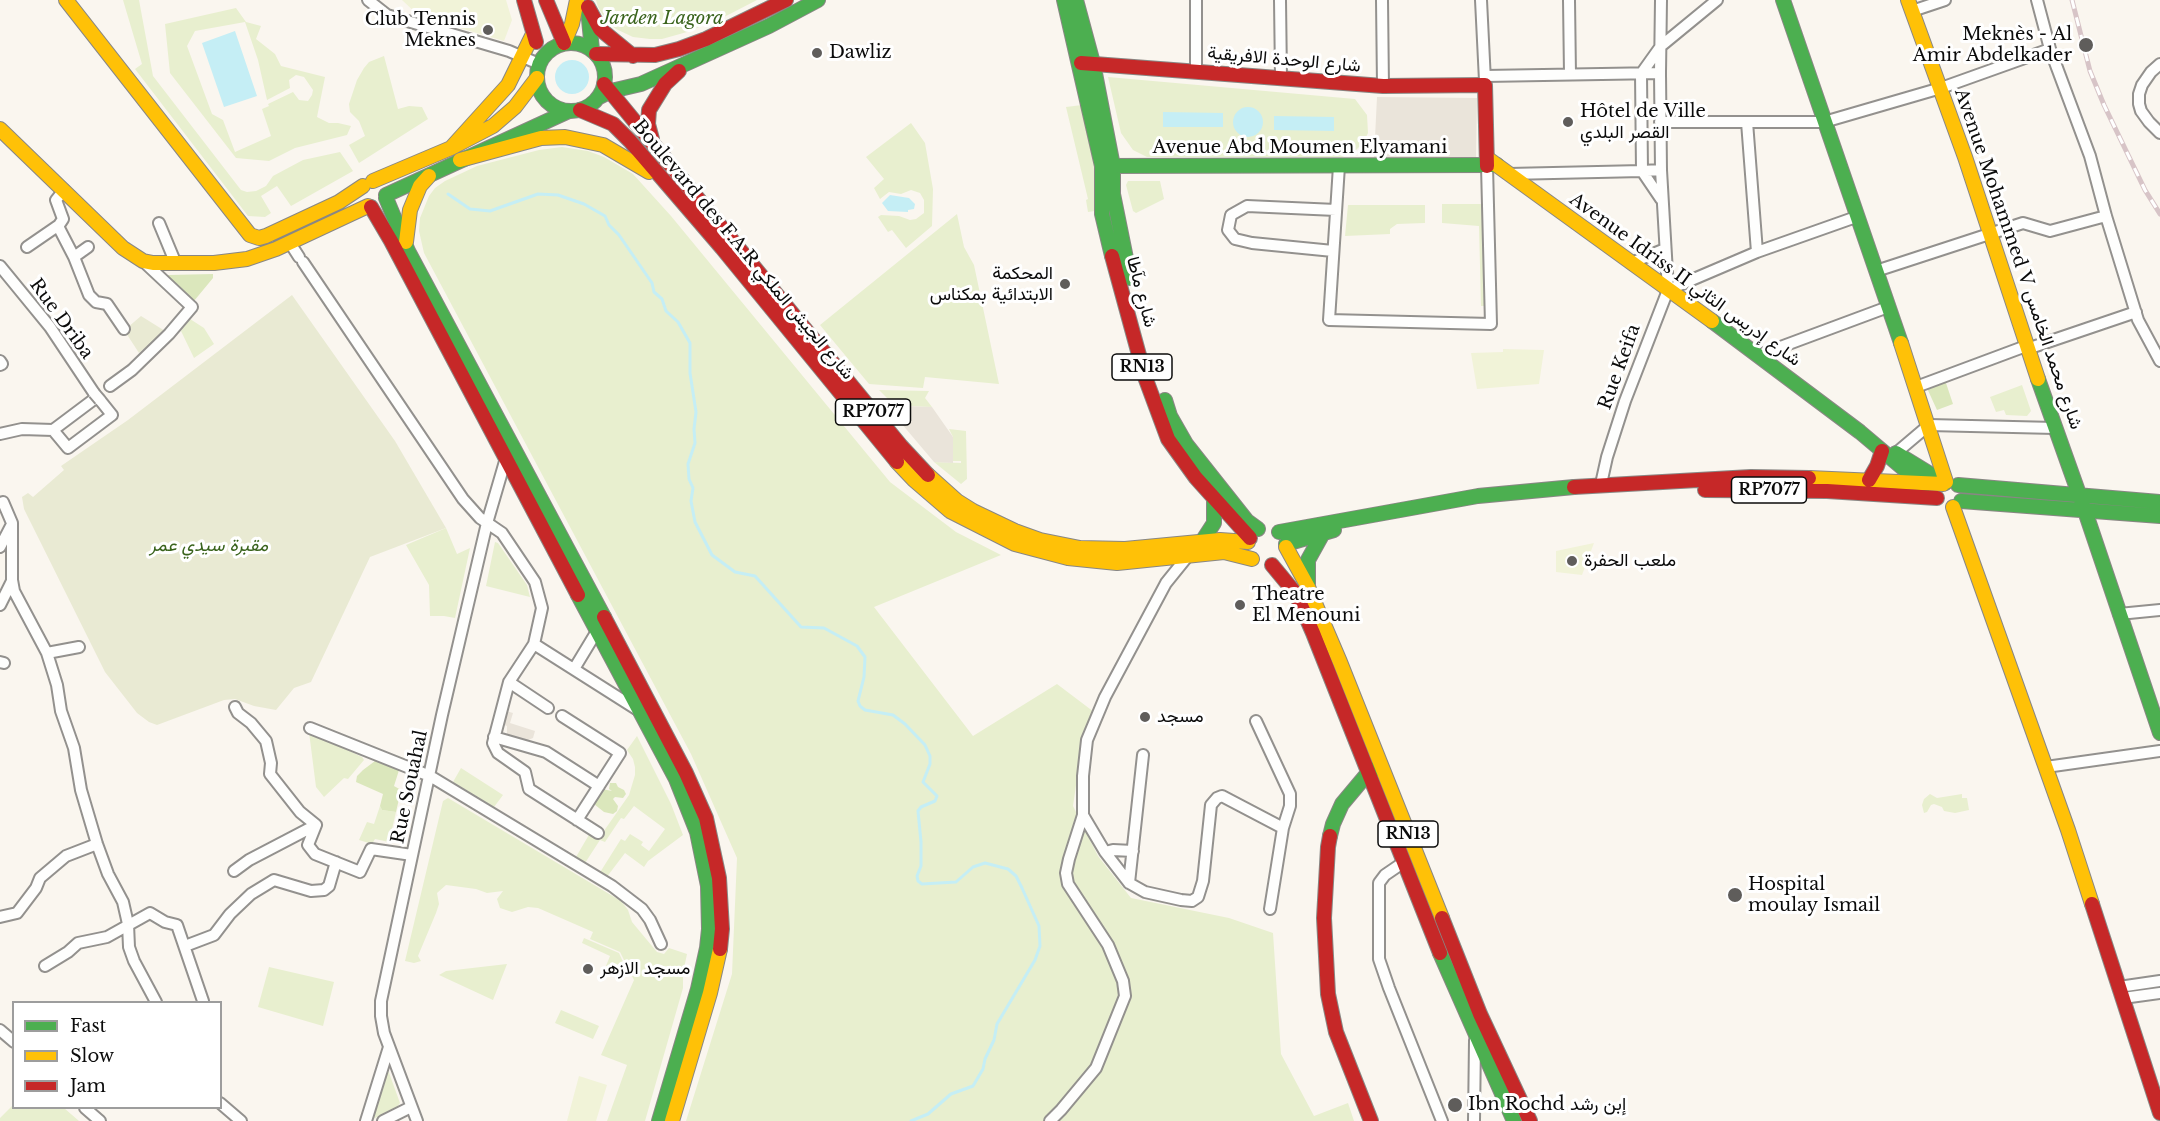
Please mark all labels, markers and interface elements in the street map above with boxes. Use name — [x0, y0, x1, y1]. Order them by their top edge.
park label: Jarden Lagora — [601, 8, 723, 30]
place label: Club Tennis Meknes — [365, 9, 476, 52]
marker: Club Tennis Meknes — [481, 23, 495, 37]
place label: Meknès - Al Amir Abdelkader — [1913, 24, 2072, 66]
marker: Meknès - Al Amir Abdelkader — [2077, 36, 2095, 54]
place label: Dawliz — [829, 42, 892, 64]
street label: شارع الوحدة الافريقية — [1206, 43, 1362, 77]
marker: Dawliz — [810, 46, 824, 60]
street label: Avenue Mohammed V شارع محمد الخامس — [1949, 86, 2087, 432]
place label: Hôtel de Ville القصر البلدي — [1580, 101, 1706, 144]
marker: Hôtel de Ville القصر البلدي — [1561, 115, 1575, 129]
street label: Boulevard des F.A.R شارع الجيش الملكي — [628, 116, 858, 384]
street label: Avenue Abd Moumen Elyamani — [1153, 137, 1447, 159]
street label: Avenue Idriss II شارع إدريس الثاني — [1565, 189, 1805, 371]
street label: شارع مآطا — [1121, 254, 1161, 330]
place label: المحكمة الابتدائية بمكناس — [930, 263, 1053, 306]
street label: Rue Driba — [25, 275, 97, 363]
marker: المحكمة الابتدائية بمكناس — [1058, 277, 1072, 291]
street label: Rue Keifa — [1595, 321, 1645, 413]
road number: RN13 — [1112, 354, 1172, 380]
road number: RP7077 — [836, 399, 910, 425]
road number: RP7077 — [1732, 477, 1806, 503]
park label: مقبرة سيدي عمر — [150, 535, 268, 557]
place label: ملعب الحفرة — [1584, 550, 1676, 572]
marker: ملعب الحفرة — [1565, 554, 1579, 568]
place label: Theatre El Menouni — [1252, 584, 1360, 626]
marker: Theatre El Menouni — [1233, 598, 1247, 612]
place label: مسجد — [1157, 706, 1204, 728]
marker: مسجد — [1138, 710, 1152, 724]
street label: Rue Souahal — [387, 728, 433, 846]
road number: RN13 — [1378, 821, 1438, 847]
place label: Hospital moulay Ismail — [1748, 874, 1880, 916]
marker: Hospital moulay Ismail — [1726, 886, 1744, 904]
place label: مسجد الازهر — [600, 958, 690, 980]
marker: مسجد الازهر — [581, 962, 595, 976]
legend — [12, 1001, 222, 1109]
text: Fast — [70, 1015, 106, 1037]
text: Slow — [70, 1045, 114, 1067]
text: Jam — [70, 1075, 106, 1097]
place label: Ibn Rochd إبن رشد — [1468, 1094, 1626, 1116]
marker: Ibn Rochd إبن رشد — [1446, 1096, 1464, 1114]

